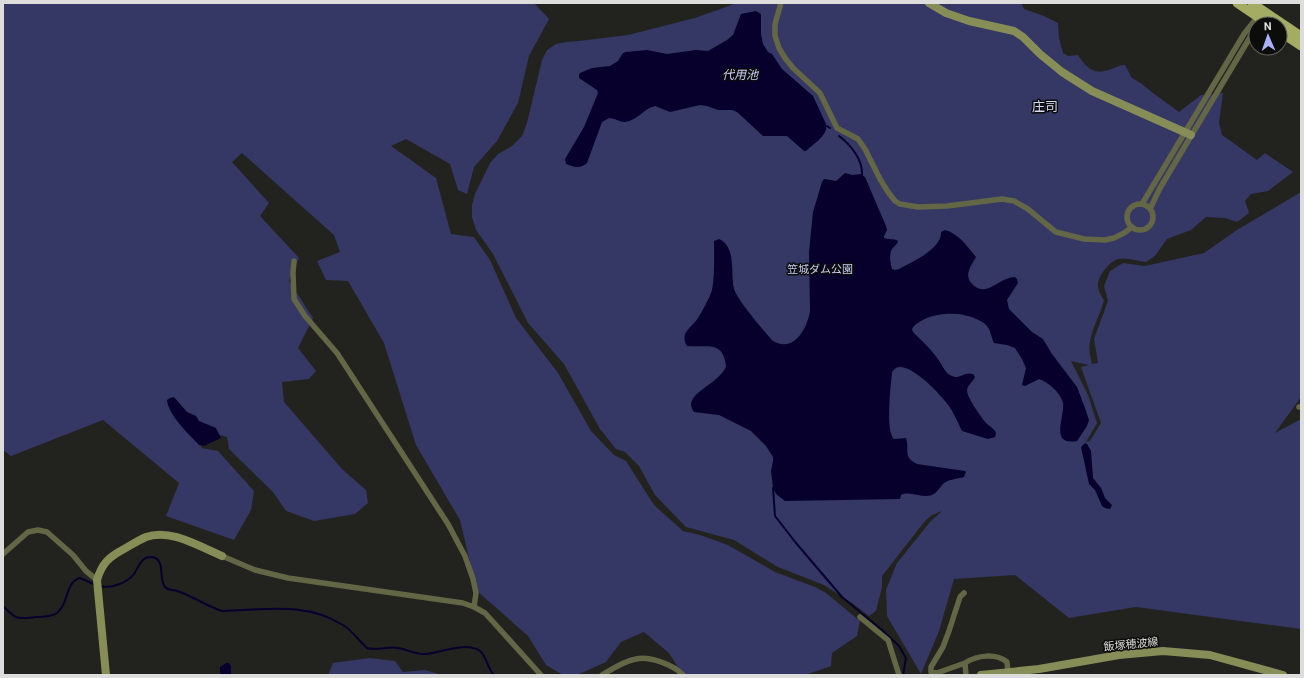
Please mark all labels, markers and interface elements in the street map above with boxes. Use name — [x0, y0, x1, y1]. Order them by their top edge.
north arrow — [1248, 16, 1288, 56]
text: N — [1264, 20, 1272, 33]
water label: 代用池 — [722, 68, 759, 82]
district label: 庄司 — [1032, 99, 1058, 114]
park label: 笠城ダム公園 — [787, 263, 853, 276]
street label: 飯塚穂波線 — [1103, 635, 1159, 654]

